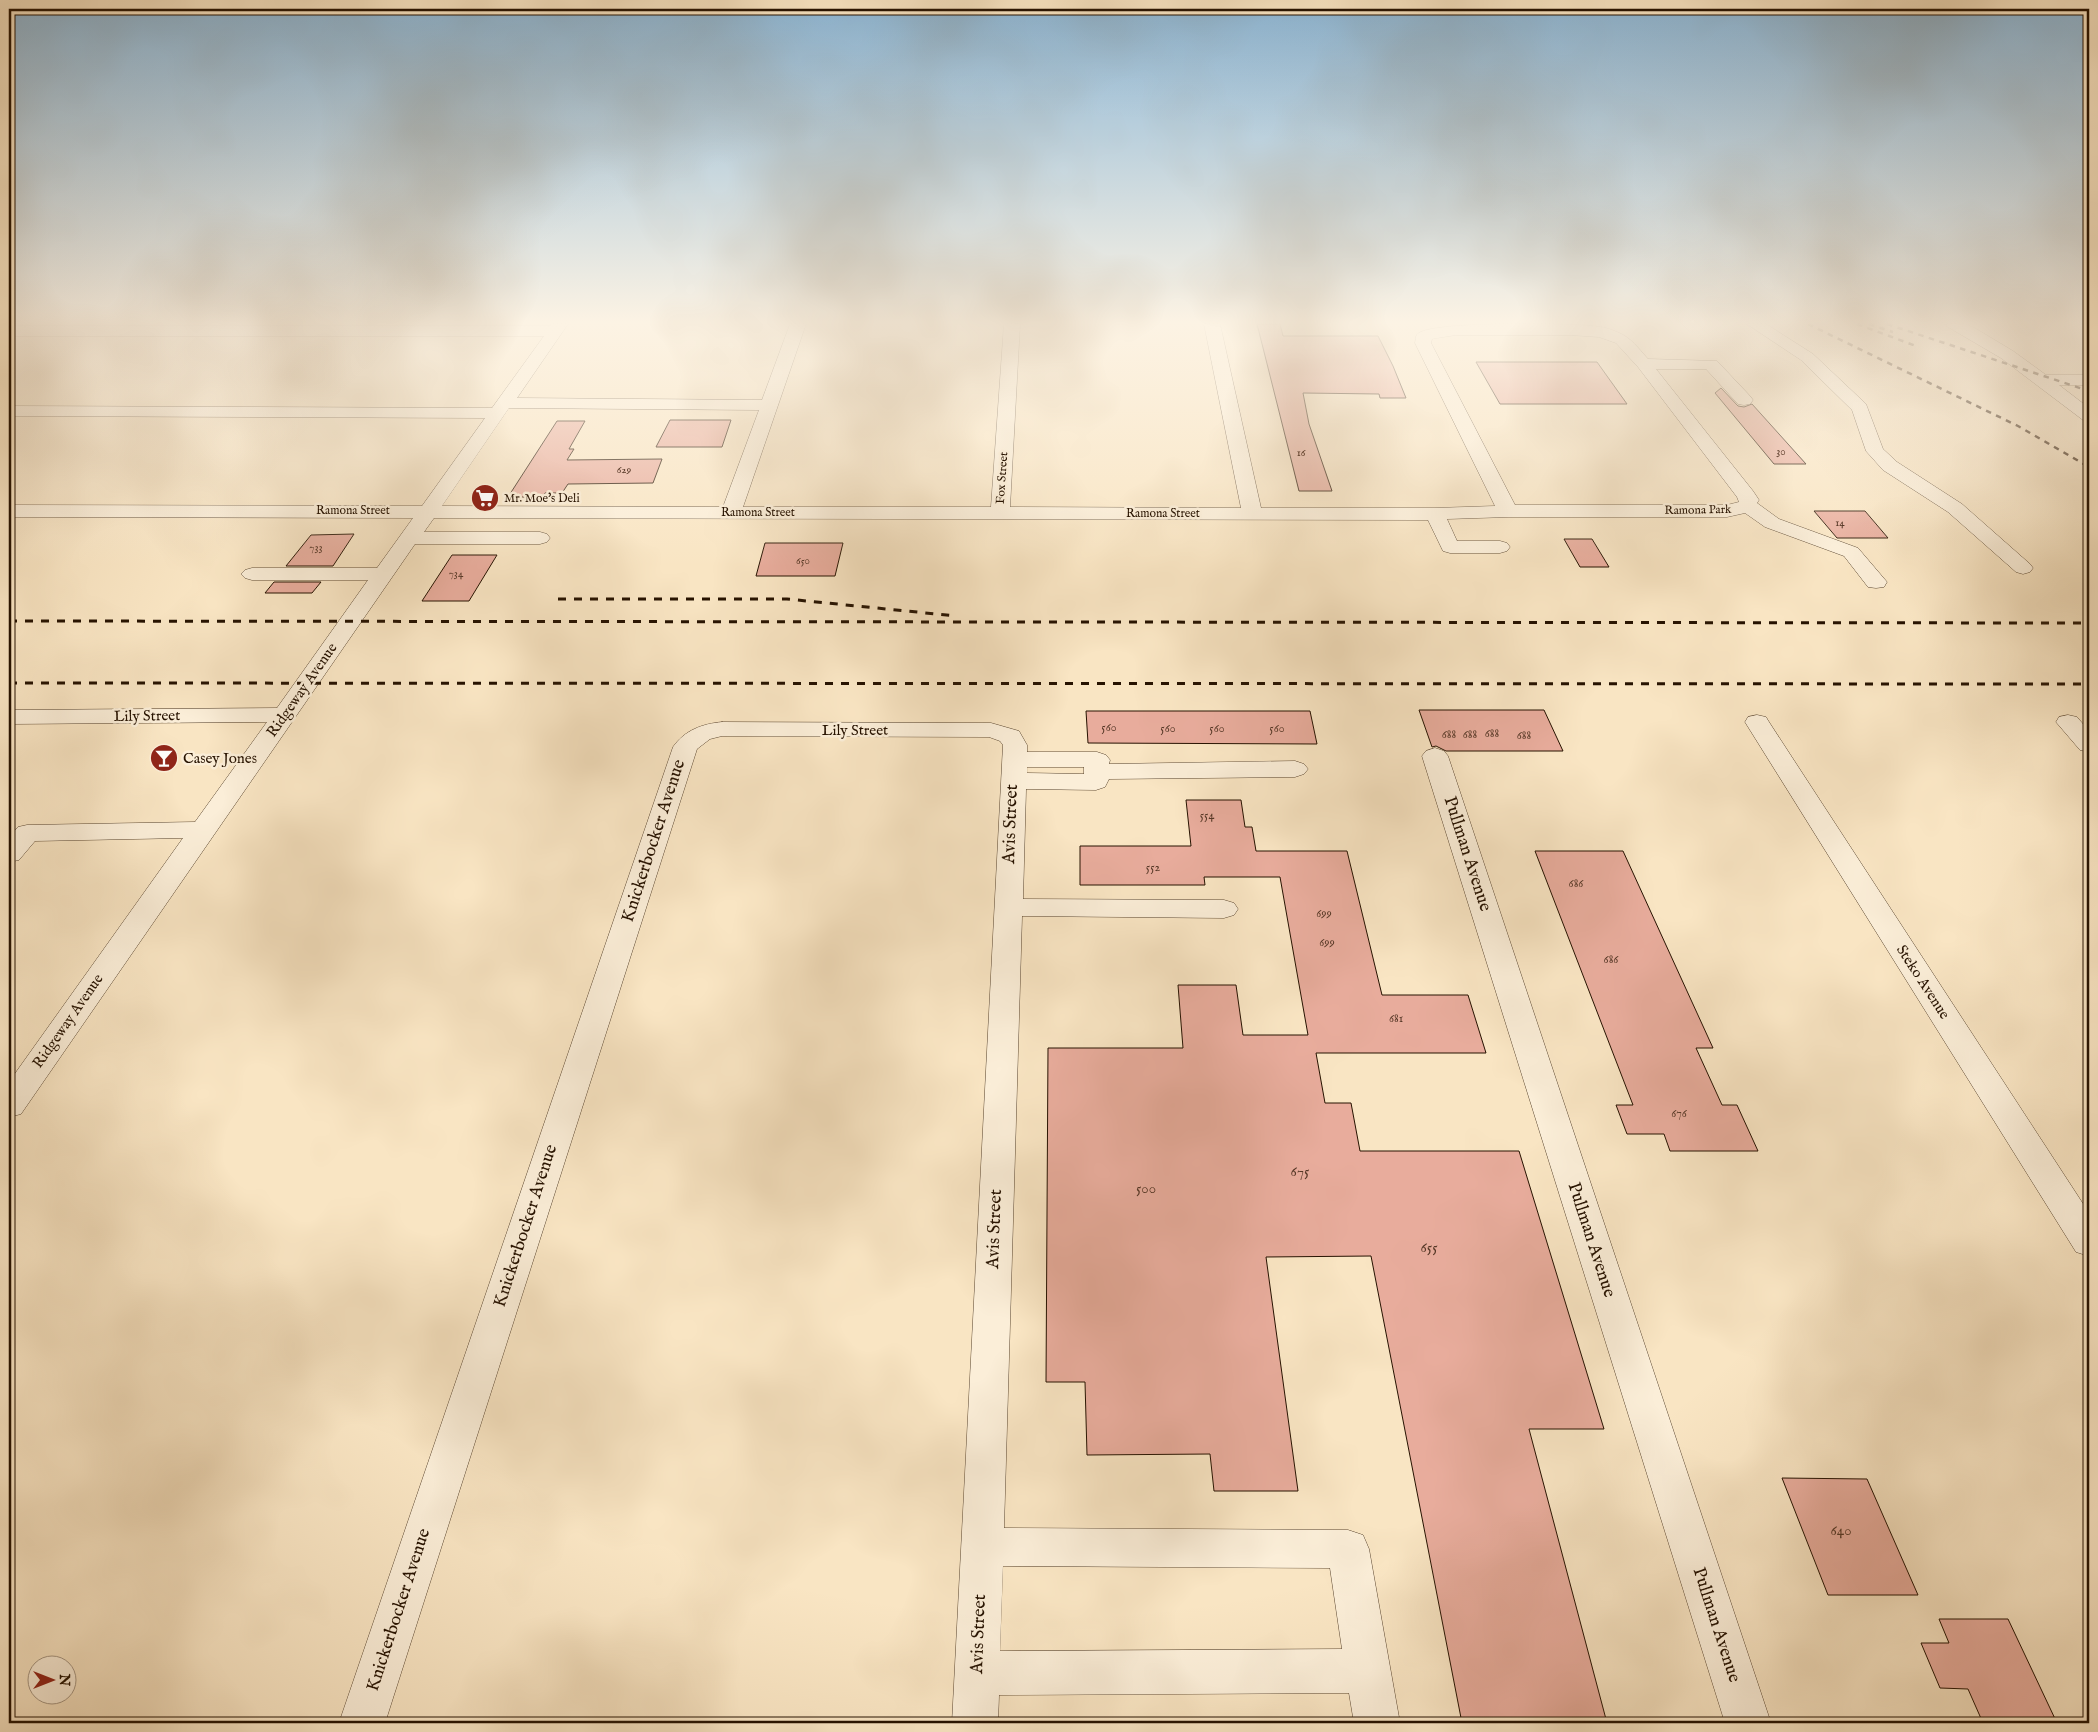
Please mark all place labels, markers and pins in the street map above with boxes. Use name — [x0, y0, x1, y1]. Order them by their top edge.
supermarket icon: Mr. Moe's Deli — [470, 483, 500, 513]
place label: Mr. Moe's Deli — [504, 491, 580, 506]
bar icon: Casey Jones — [149, 743, 179, 773]
place label: Casey Jones — [183, 749, 257, 768]

